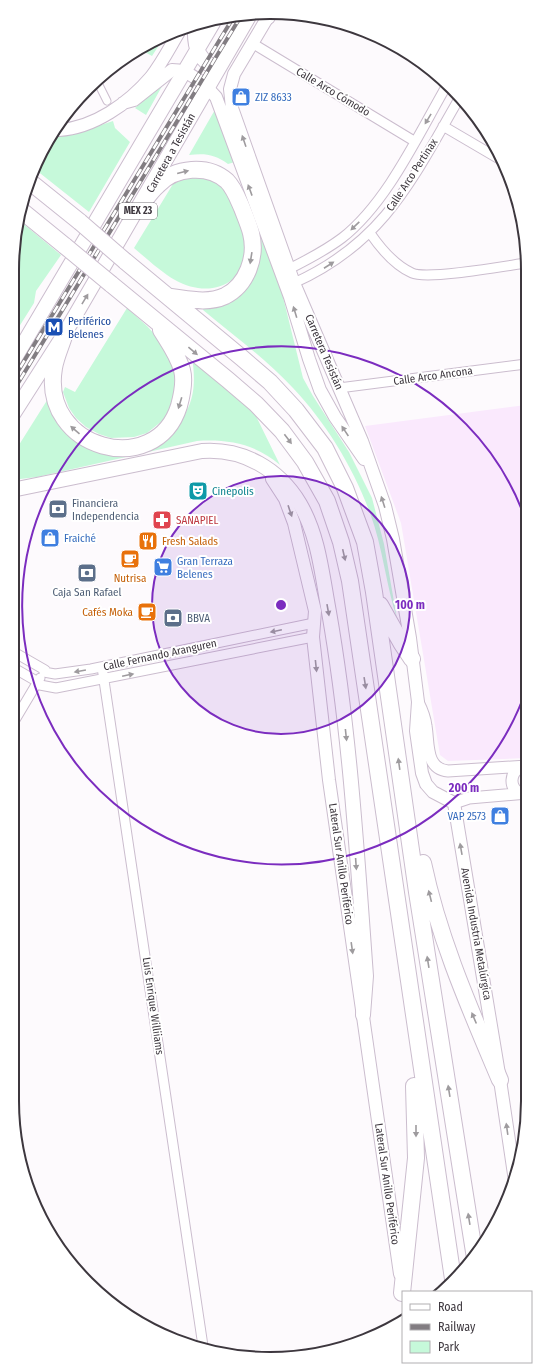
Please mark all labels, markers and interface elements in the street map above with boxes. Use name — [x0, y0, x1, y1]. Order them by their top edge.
street label: Calle Arco Cómodo — [294, 65, 372, 119]
shop icon: ZIZ 8633 — [230, 86, 252, 108]
place label: ZIZ 8633 — [255, 91, 292, 104]
street label: Carretera a Tesistán — [144, 111, 198, 195]
one-way arrow — [424, 113, 431, 125]
one-way arrow — [241, 135, 247, 147]
street label: Calle Arco Pertinax — [384, 136, 440, 214]
one-way arrow — [177, 169, 189, 175]
one-way arrow — [247, 183, 253, 195]
road number: MEX 23 — [119, 203, 157, 219]
one-way arrow — [350, 221, 360, 231]
one-way arrow — [248, 252, 254, 264]
one-way arrow — [324, 261, 334, 269]
one-way arrow — [82, 293, 89, 305]
one-way arrow — [292, 306, 298, 318]
street label: Carretera Tesistán — [302, 312, 346, 392]
place label: Periférico Belenes — [68, 315, 111, 341]
metro station icon: Periférico Belenes — [43, 316, 65, 338]
one-way arrow — [188, 346, 199, 355]
street label: Calle Arco Ancona — [393, 364, 473, 388]
one-way arrow — [176, 398, 182, 410]
one-way arrow — [70, 426, 80, 435]
one-way arrow — [341, 426, 349, 436]
one-way arrow — [284, 434, 292, 445]
theatre icon: Cinepolis — [187, 480, 209, 502]
place label: Cinepolis — [212, 485, 254, 498]
one-way arrow — [380, 495, 386, 507]
place label: Financiera Independencia — [72, 497, 139, 523]
bank icon: Financiera Independencia — [47, 498, 69, 520]
one-way arrow — [287, 506, 293, 518]
pharmacy icon: SANAPIEL — [151, 509, 173, 531]
place label: SANAPIEL — [176, 514, 218, 527]
shop icon: Fraiché — [39, 527, 61, 549]
restaurant icon: Fresh Salads — [137, 530, 159, 552]
place label: Fraiché — [64, 532, 96, 545]
place label: Fresh Salads — [162, 535, 218, 548]
cafe icon: Nutrisa — [119, 548, 141, 570]
one-way arrow — [341, 549, 347, 561]
place label: Gran Terraza Belenes — [177, 555, 233, 581]
supermarket icon: Gran Terraza Belenes — [152, 556, 174, 578]
bank icon: Caja San Rafael — [76, 562, 98, 584]
place label: Nutrisa — [114, 572, 146, 585]
place label: Caja San Rafael — [53, 586, 122, 599]
centre of rings — [274, 598, 288, 612]
text: 100 m — [395, 598, 425, 612]
cafe icon: Cafés Moka — [136, 601, 158, 623]
one-way arrow — [325, 604, 331, 616]
place label: Cafés Moka — [82, 606, 133, 619]
bank icon: BBVA — [162, 607, 184, 629]
place label: BBVA — [187, 612, 210, 625]
one-way arrow — [270, 628, 282, 634]
street label: Calle Fernando Aranguren — [102, 637, 218, 673]
one-way arrow — [313, 660, 320, 672]
one-way arrow — [74, 668, 86, 674]
one-way arrow — [122, 671, 134, 677]
one-way arrow — [363, 677, 369, 689]
one-way arrow — [343, 729, 349, 741]
one-way arrow — [396, 758, 402, 770]
text: 200 m — [448, 781, 479, 795]
street label: Lateral Sur Anillo Periférico — [326, 802, 356, 926]
shop icon: VAP 2573 — [489, 805, 511, 827]
place label: VAP 2573 — [447, 810, 486, 823]
one-way arrow — [458, 843, 464, 855]
one-way arrow — [353, 858, 360, 870]
street label: Avenida Industria Metalúrgica — [458, 867, 494, 1001]
one-way arrow — [427, 890, 433, 902]
one-way arrow — [349, 942, 355, 954]
street label: Luis Enrique Williiams — [140, 956, 166, 1056]
one-way arrow — [425, 956, 431, 968]
one-way arrow — [471, 1013, 477, 1024]
one-way arrow — [446, 1085, 452, 1097]
street label: Lateral Sur Anillo Periférico — [372, 1122, 402, 1246]
one-way arrow — [504, 1123, 510, 1135]
one-way arrow — [413, 1125, 419, 1138]
one-way arrow — [466, 1213, 472, 1225]
legend — [402, 1291, 532, 1363]
text: Road — [438, 1300, 463, 1314]
text: Railway — [438, 1320, 476, 1334]
text: Park — [438, 1340, 460, 1354]

